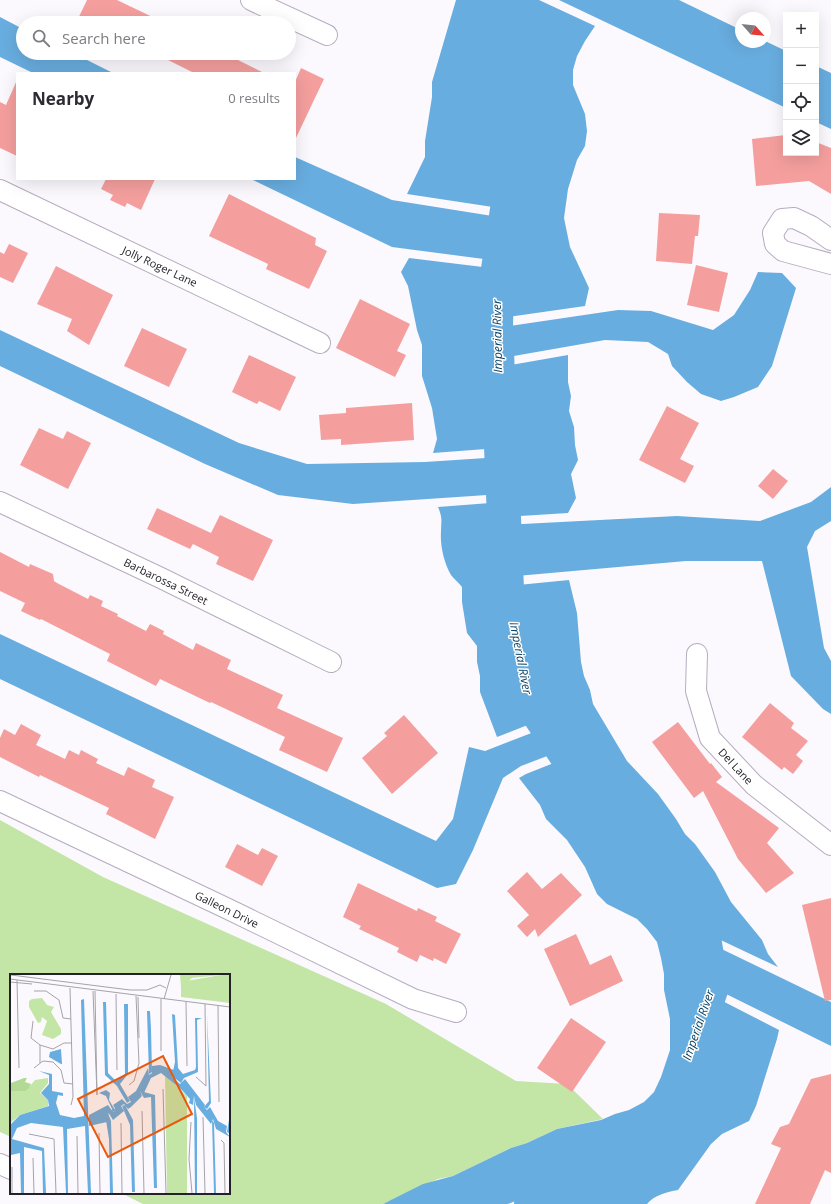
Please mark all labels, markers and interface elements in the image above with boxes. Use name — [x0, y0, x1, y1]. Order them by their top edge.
north arrow — [735, 12, 771, 48]
map controls — [783, 12, 819, 156]
button: + — [783, 12, 819, 48]
search box — [16, 16, 296, 60]
icon: search — [30, 27, 52, 49]
text: Search here — [62, 28, 146, 48]
button: − — [783, 48, 819, 84]
button: locate — [783, 84, 819, 120]
text: Nearby — [32, 87, 94, 110]
text: 0 results — [228, 89, 280, 107]
button: layers — [783, 120, 819, 156]
street label: Jolly Roger Lane — [119, 242, 200, 290]
water label: Imperial River — [488, 298, 506, 373]
street label: Barbarossa Street — [121, 554, 211, 608]
water label: Imperial River — [506, 620, 537, 697]
street label: Del Lane — [715, 745, 757, 787]
street label: Galleon Drive — [193, 887, 261, 931]
inset map — [10, 974, 230, 1194]
water label: Imperial River — [678, 986, 718, 1062]

